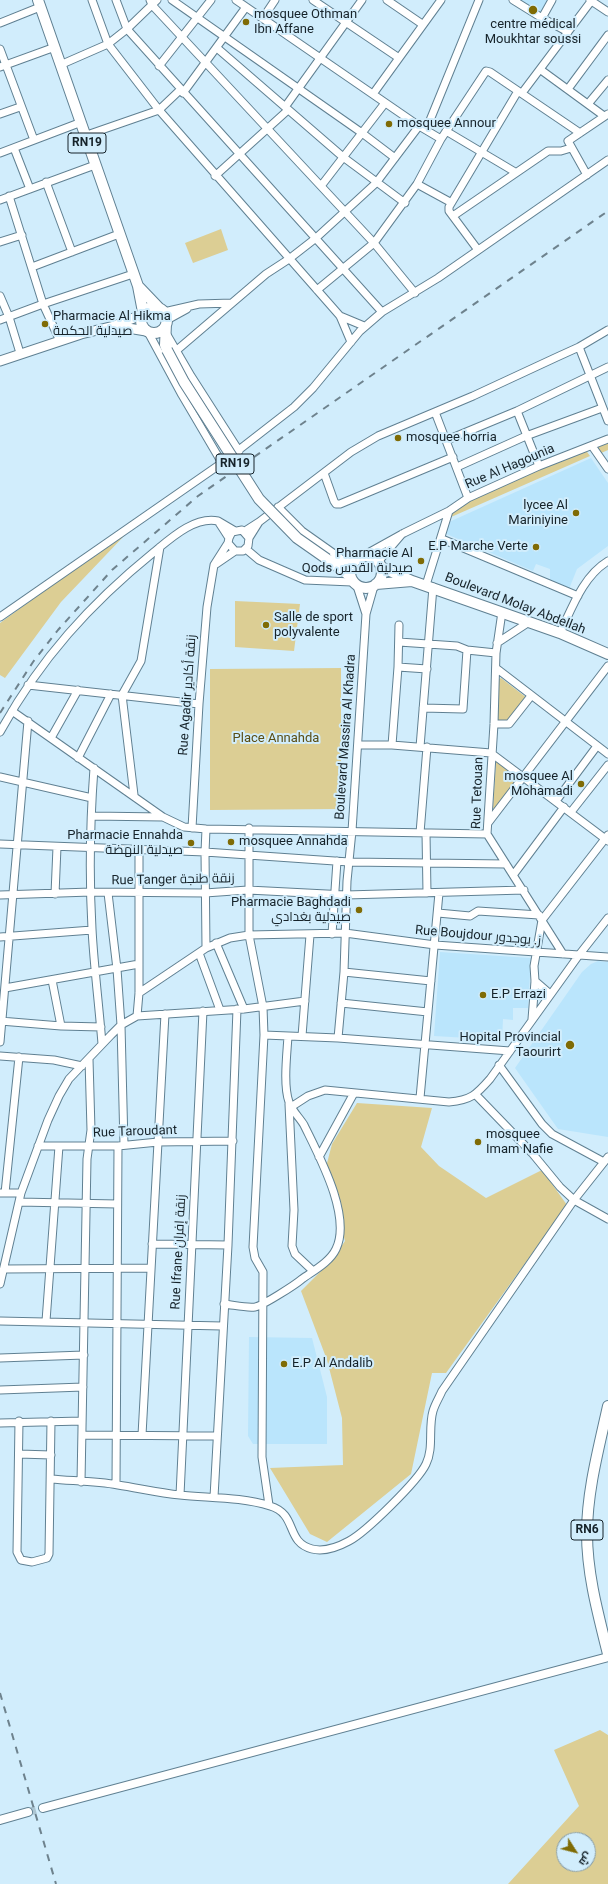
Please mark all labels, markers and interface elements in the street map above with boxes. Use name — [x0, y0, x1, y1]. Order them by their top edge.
marker: centre médical Moukhtar soussi — [527, 4, 539, 16]
place label: mosquee Othman Ibn Affane — [254, 7, 357, 38]
marker: mosquee Othman Ibn Affane — [241, 17, 251, 27]
place label: centre médical Moukhtar soussi — [485, 17, 581, 48]
place label: mosquee Annour — [397, 116, 496, 132]
marker: mosquee Annour — [384, 119, 394, 129]
road number: RN19 — [68, 133, 106, 153]
place label: Pharmacie Al Hikma صيدلية الحكمة — [53, 309, 171, 340]
marker: Pharmacie Al Hikma صيدلية الحكمة — [40, 319, 50, 329]
place label: mosquee horria — [406, 430, 497, 446]
marker: mosquee horria — [393, 433, 403, 443]
street label: Rue Al Hagounia — [463, 441, 557, 493]
road number: RN19 — [216, 454, 254, 474]
place label: lycee Al Mariniyine — [508, 498, 568, 529]
marker: lycee Al Mariniyine — [571, 508, 581, 518]
place label: E.P Marche Verte — [428, 539, 528, 555]
marker: E.P Marche Verte — [531, 542, 541, 552]
place label: Pharmacie Al Qods صيدلية القدس — [302, 546, 413, 577]
marker: Pharmacie Al Qods صيدلية القدس — [416, 556, 426, 566]
street label: Boulevard Molay Abdellah — [442, 570, 588, 638]
place label: Salle de sport polyvalente — [274, 610, 353, 641]
marker: Salle de sport polyvalente — [261, 620, 271, 630]
street label: Rue Agadir زنقة أكادير — [176, 634, 200, 756]
street label: Boulevard Massira Al Khadra — [332, 654, 360, 820]
park label: Place Annahda — [233, 731, 319, 747]
street label: Rue Tetouan — [469, 757, 487, 829]
place label: mosquee Al Mohamadi — [504, 769, 573, 800]
marker: mosquee Al Mohamadi — [576, 779, 586, 789]
place label: Pharmacie Ennahda صيدلية النهضة — [67, 828, 183, 859]
place label: mosquee Annahda — [239, 834, 348, 850]
marker: mosquee Annahda — [226, 837, 236, 847]
marker: Pharmacie Ennahda صيدلية النهضة — [186, 838, 196, 848]
street label: Rue Tanger زنقة طنجة — [111, 871, 235, 889]
place label: Pharmacie Baghdadi صيدلية بغدادي — [231, 895, 351, 926]
marker: Pharmacie Baghdadi صيدلية بغدادي — [354, 905, 364, 915]
street label: Rue Boujdour ز. بوجدور — [414, 923, 542, 949]
place label: E.P Errazi — [491, 987, 546, 1003]
marker: E.P Errazi — [478, 990, 488, 1000]
place label: Hopital Provincial Taourirt — [460, 1030, 561, 1061]
marker: Hopital Provincial Taourirt — [564, 1039, 576, 1051]
street label: Rue Taroudant — [93, 1123, 177, 1141]
place label: mosquee Imam Nafie — [486, 1127, 553, 1158]
marker: mosquee Imam Nafie — [473, 1137, 483, 1147]
street label: Rue Ifrane زنقة إفران — [168, 1194, 190, 1310]
place label: E.P Al Andalib — [292, 1356, 373, 1372]
marker: E.P Al Andalib — [279, 1359, 289, 1369]
road number: RN6 — [571, 1520, 603, 1540]
north arrow — [556, 1832, 596, 1872]
text: ش — [576, 1849, 595, 1868]

